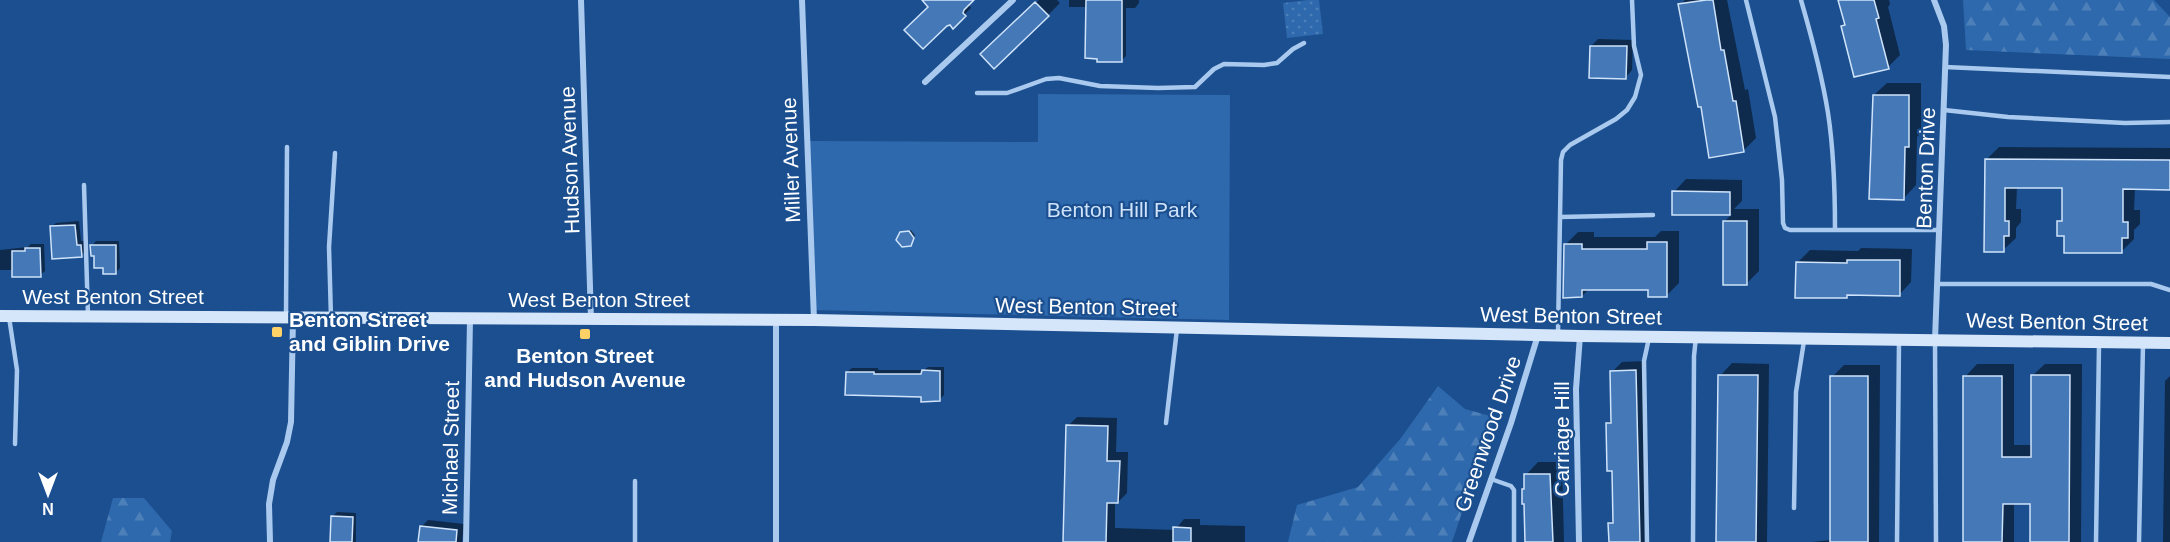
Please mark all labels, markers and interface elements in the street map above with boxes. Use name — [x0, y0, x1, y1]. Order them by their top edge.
street label: Hudson Avenue — [555, 86, 584, 234]
street label: Miller Avenue — [777, 97, 804, 223]
street label: Benton Drive — [1912, 107, 1939, 229]
park label: Benton Hill Park — [1047, 198, 1198, 221]
street label: West Benton Street — [22, 285, 204, 308]
street label: West Benton Street — [508, 288, 690, 311]
street label: West Benton Street — [995, 293, 1177, 320]
street label: West Benton Street — [1480, 302, 1662, 329]
place label: Benton Street and Giblin Drive — [289, 308, 450, 355]
street label: West Benton Street — [1966, 308, 2148, 335]
marker: Benton Street and Giblin Drive — [270, 325, 284, 339]
marker: Benton Street and Hudson Avenue — [578, 327, 592, 341]
place label: Benton Street and Hudson Avenue — [484, 344, 686, 391]
street label: Greenwood Drive — [1450, 353, 1525, 515]
street label: Michael Street — [438, 381, 463, 515]
street label: Carriage Hill — [1550, 381, 1573, 497]
north arrow — [18, 464, 78, 524]
text: N — [42, 500, 54, 517]

